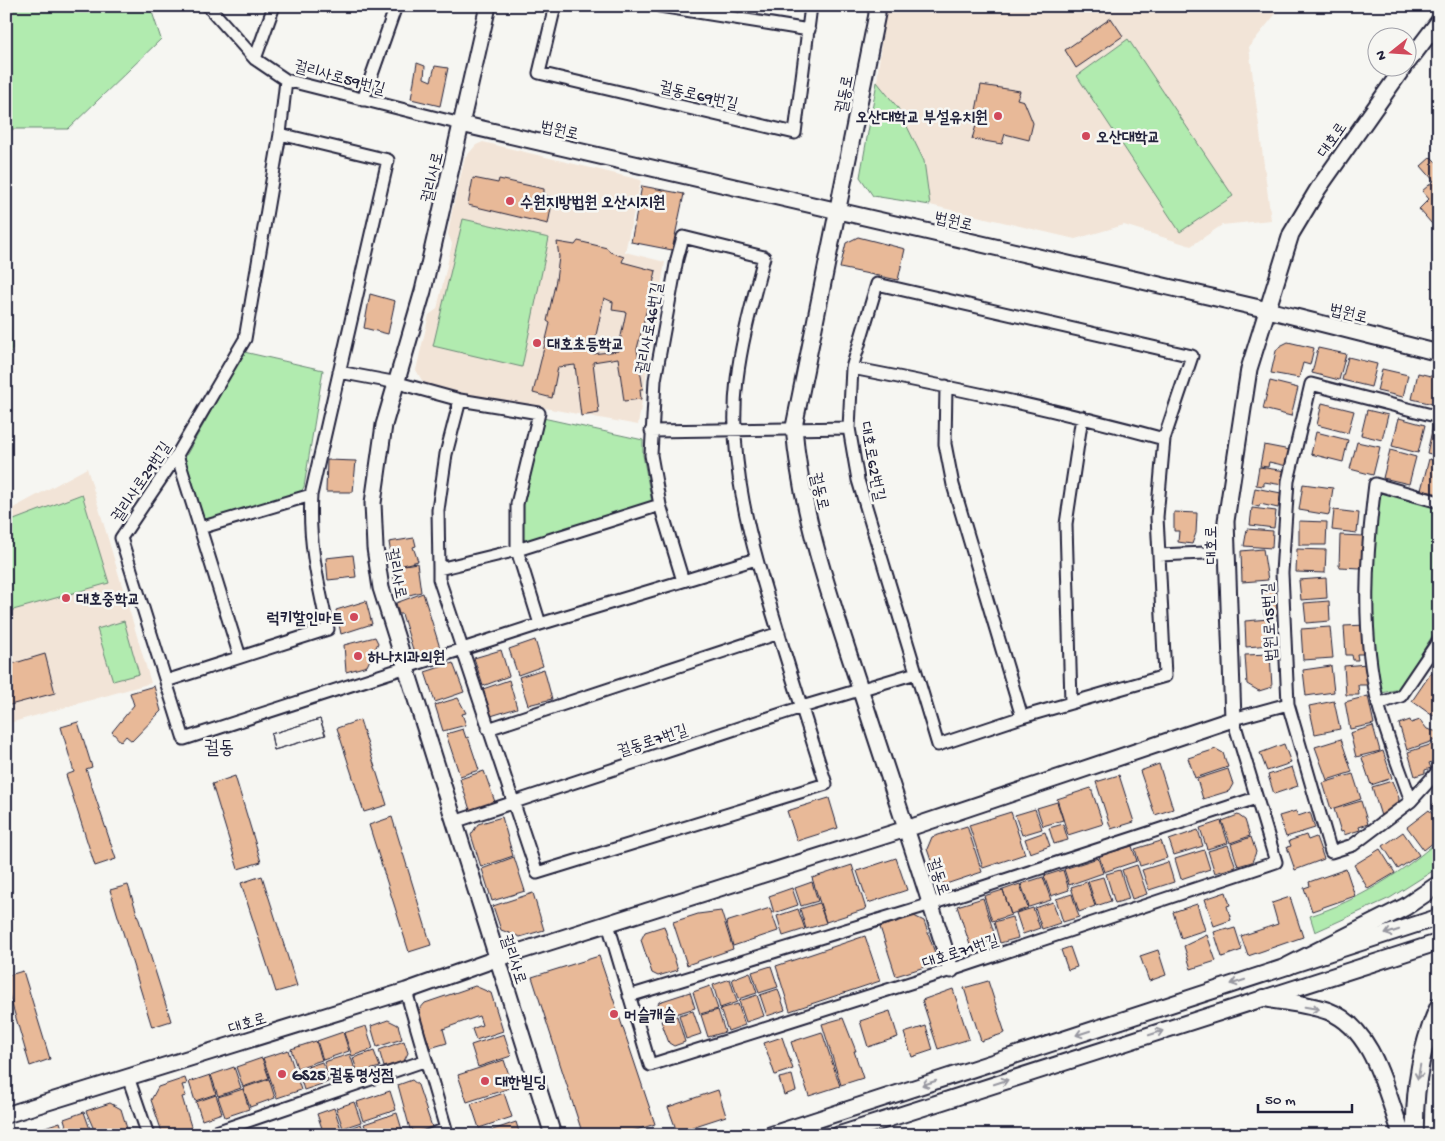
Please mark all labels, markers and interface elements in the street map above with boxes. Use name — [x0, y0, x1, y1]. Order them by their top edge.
north arrow — [1368, 28, 1418, 78]
text: N — [1372, 48, 1391, 62]
street label: 궐리사로59번길 — [291, 58, 387, 101]
street label: 궐동로 — [833, 74, 859, 115]
street label: 궐동로69번길 — [657, 79, 740, 116]
place label: 오산대학교 부설유치원 — [855, 109, 988, 129]
marker: 오산대학교 부설유치원 — [992, 110, 1004, 122]
street label: 법원로 — [538, 119, 580, 146]
street label: 대호로 — [1315, 120, 1353, 162]
marker: 오산대학교 — [1080, 130, 1092, 142]
place label: 오산대학교 — [1096, 130, 1160, 149]
street label: 궐리사로 — [419, 151, 449, 205]
place label: 수원지방법원 오산시지원 — [520, 194, 666, 214]
marker: 수원지방법원 오산시지원 — [504, 195, 516, 207]
street label: 법원로 — [932, 210, 974, 237]
street label: 궐리사로46번길 — [634, 281, 669, 376]
street label: 법원로 — [1327, 302, 1369, 329]
marker: 대호초등학교 — [531, 337, 543, 349]
place label: 대호초등학교 — [547, 337, 624, 356]
street label: 대호로62번길 — [854, 420, 888, 503]
street label: 궐리사로29번길 — [109, 439, 177, 527]
street label: 궐동로 — [804, 471, 831, 513]
street label: 대호로 — [1204, 525, 1223, 564]
street label: 궐리사로 — [380, 547, 409, 601]
street label: 법원로15번길 — [1260, 582, 1283, 662]
place label: 대호중학교 — [76, 591, 140, 611]
marker: 대호중학교 — [60, 592, 72, 604]
place label: 럭키할인마트 — [267, 610, 344, 630]
marker: 럭키할인마트 — [348, 611, 360, 623]
place label: 하나치과의원 — [367, 649, 445, 669]
marker: 하나치과의원 — [352, 650, 364, 662]
street label: 궐동로7번길 — [616, 722, 691, 763]
district label: 궐동 — [204, 738, 234, 761]
street label: 궐동로 — [922, 856, 952, 898]
one-way arrow — [1385, 928, 1401, 937]
street label: 대호로71번길 — [921, 932, 1002, 975]
street label: 궐리사로 — [495, 933, 529, 988]
one-way arrow — [1230, 978, 1246, 988]
one-way arrow — [1303, 1003, 1319, 1013]
place label: 머슬캐슬 — [624, 1006, 676, 1027]
marker: 머슬캐슬 — [608, 1008, 620, 1020]
street label: 대호로 — [227, 1011, 269, 1040]
one-way arrow — [1076, 1028, 1092, 1038]
one-way arrow — [1148, 1028, 1163, 1037]
one-way arrow — [1414, 1064, 1424, 1080]
place label: GS25 궐동명성점 — [292, 1067, 394, 1087]
marker: GS25 궐동명성점 — [276, 1068, 288, 1080]
place label: 대한빌딩 — [495, 1074, 547, 1094]
marker: 대한빌딩 — [479, 1075, 491, 1087]
one-way arrow — [993, 1077, 1009, 1087]
one-way arrow — [922, 1079, 937, 1088]
scale bar — [1258, 1081, 1351, 1113]
text: 50 m — [1265, 1092, 1296, 1110]

